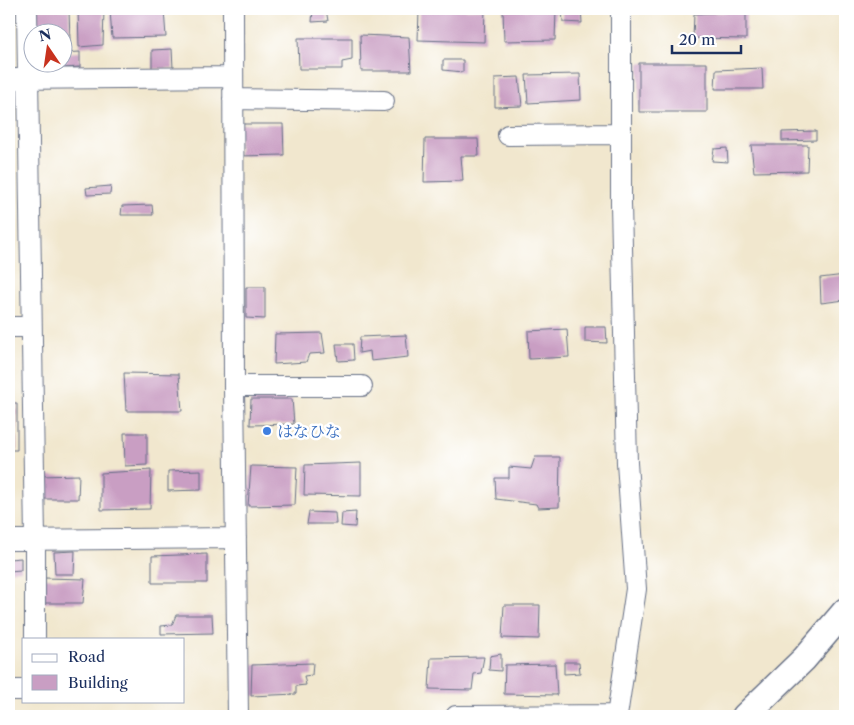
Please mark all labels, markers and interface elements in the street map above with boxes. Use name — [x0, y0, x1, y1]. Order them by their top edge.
north arrow — [22, 22, 72, 72]
scale bar — [672, 22, 740, 54]
text: N — [37, 25, 53, 45]
text: 20 m — [679, 30, 715, 49]
place label: はなひな — [277, 421, 341, 441]
marker: はなひな — [261, 425, 273, 437]
legend — [22, 638, 185, 702]
text: Road — [68, 647, 105, 666]
text: Building — [68, 673, 128, 692]

